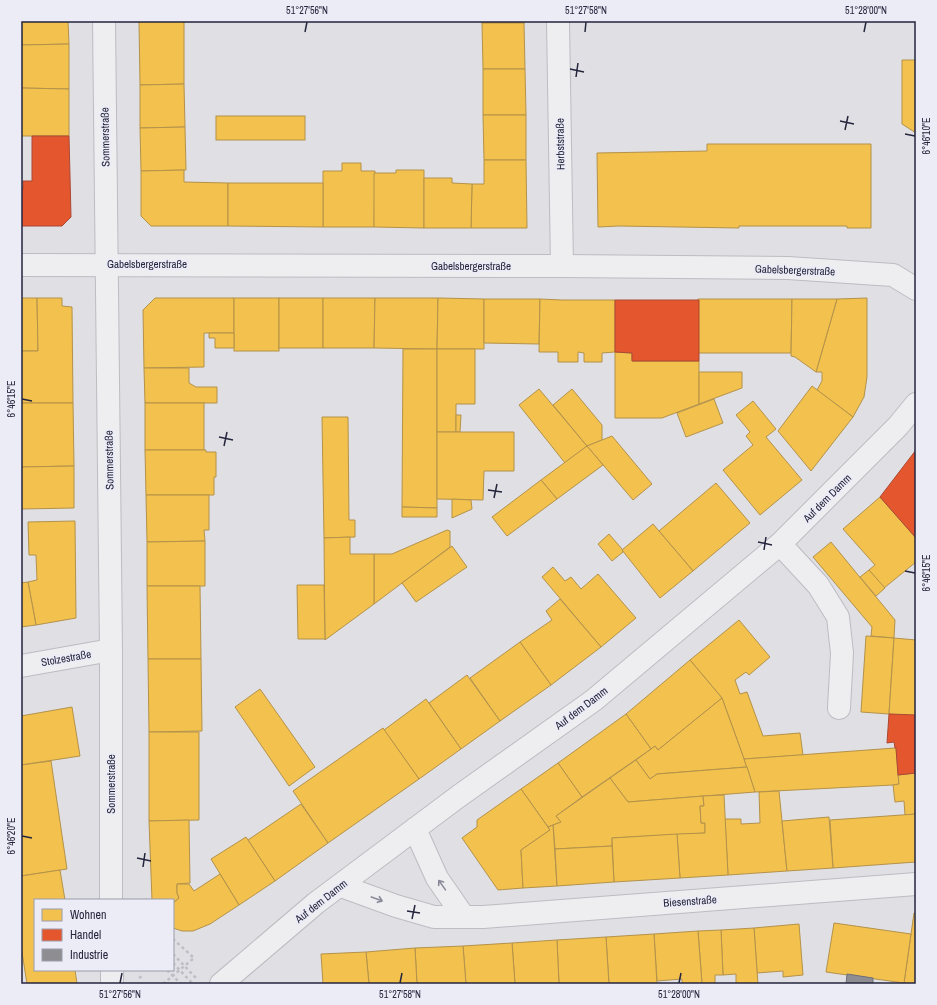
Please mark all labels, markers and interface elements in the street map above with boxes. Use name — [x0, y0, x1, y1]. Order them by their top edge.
text: 51°27'56"N — [286, 4, 328, 17]
text: 51°27'58"N — [565, 4, 607, 17]
text: 51°28'00"N — [845, 4, 887, 17]
street label: Sommerstraße — [97, 107, 113, 167]
street label: Herbststraße — [553, 118, 567, 170]
text: 6°46'10"E — [920, 118, 933, 154]
street label: Gabelsbergerstraße — [107, 257, 187, 271]
street label: Gabelsbergerstraße — [431, 259, 511, 273]
street label: Gabelsbergerstraße — [755, 262, 835, 278]
text: 6°46'15"E — [5, 381, 18, 417]
street label: Sommerstraße — [101, 430, 117, 490]
street label: Auf dem Damm — [799, 471, 854, 526]
text: 6°46'15"E — [920, 555, 933, 591]
street label: Stolzestraße — [40, 647, 92, 669]
street label: Auf dem Damm — [551, 684, 610, 733]
street label: Sommerstraße — [104, 754, 118, 814]
text: 6°46'20"E — [5, 818, 18, 854]
street label: Auf dem Damm — [291, 876, 350, 926]
one-way arrow — [438, 879, 446, 890]
street label: Biesenstraße — [663, 892, 717, 910]
one-way arrow — [371, 896, 384, 903]
legend — [34, 899, 174, 971]
text: Wohnen — [70, 907, 106, 923]
text: Handel — [70, 927, 101, 943]
text: Industrie — [70, 947, 108, 963]
text: 51°27'56"N — [99, 988, 141, 1001]
text: 51°27'58"N — [379, 988, 421, 1001]
text: 51°28'00"N — [658, 988, 700, 1001]

